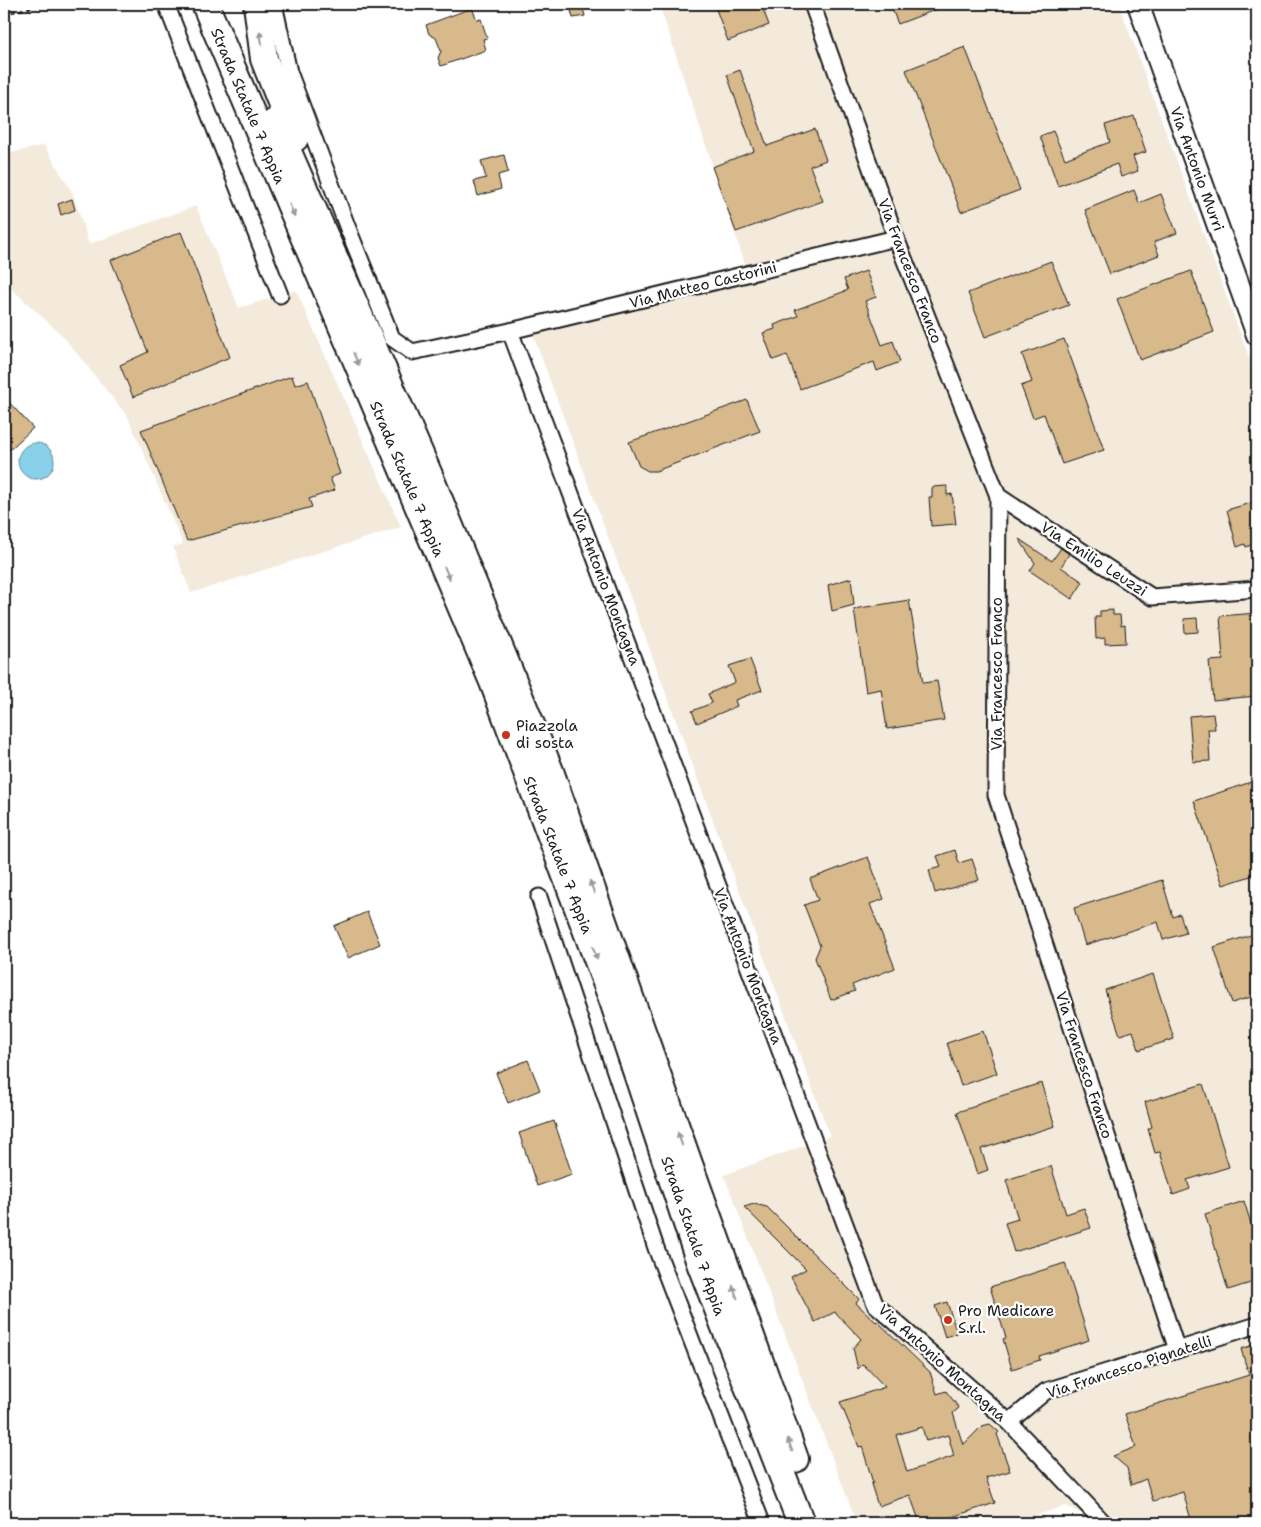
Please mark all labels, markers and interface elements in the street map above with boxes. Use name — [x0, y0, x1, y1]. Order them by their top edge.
street label: Strada Statale 7 Appia — [206, 25, 290, 188]
one-way arrow — [257, 30, 265, 46]
street label: Via Antonio Murri — [1165, 104, 1229, 234]
street label: Via Francesco Franco — [873, 196, 947, 346]
one-way arrow — [289, 203, 297, 217]
street label: Via Matteo Castorini — [627, 257, 779, 313]
one-way arrow — [352, 352, 360, 367]
street label: Strada Statale 7 Appia — [365, 398, 449, 561]
street label: Via Antonio Montagna — [567, 506, 645, 669]
street label: Via Emilio Leuzzi — [1037, 517, 1151, 601]
one-way arrow — [443, 566, 451, 580]
street label: Via Francesco Franco — [987, 597, 1007, 751]
place label: Piazzola di sosta — [516, 716, 579, 753]
marker: Piazzola di sosta — [500, 729, 512, 741]
street label: Strada Statale 7 Appia — [519, 773, 598, 937]
one-way arrow — [587, 879, 595, 894]
street label: Via Antonio Montagna — [709, 885, 787, 1048]
one-way arrow — [592, 945, 599, 960]
street label: Via Francesco Franco — [1051, 989, 1117, 1141]
one-way arrow — [676, 1131, 684, 1146]
street label: Strada Statale 7 Appia — [656, 1154, 730, 1319]
one-way arrow — [731, 1284, 739, 1299]
street label: Via Antonio Montagna — [874, 1300, 1011, 1426]
place label: Pro Medicare S.r.l. — [958, 1301, 1054, 1338]
marker: Pro Medicare S.r.l. — [942, 1314, 954, 1326]
street label: Via Francesco Pignatelli — [1044, 1331, 1214, 1403]
one-way arrow — [786, 1437, 794, 1452]

